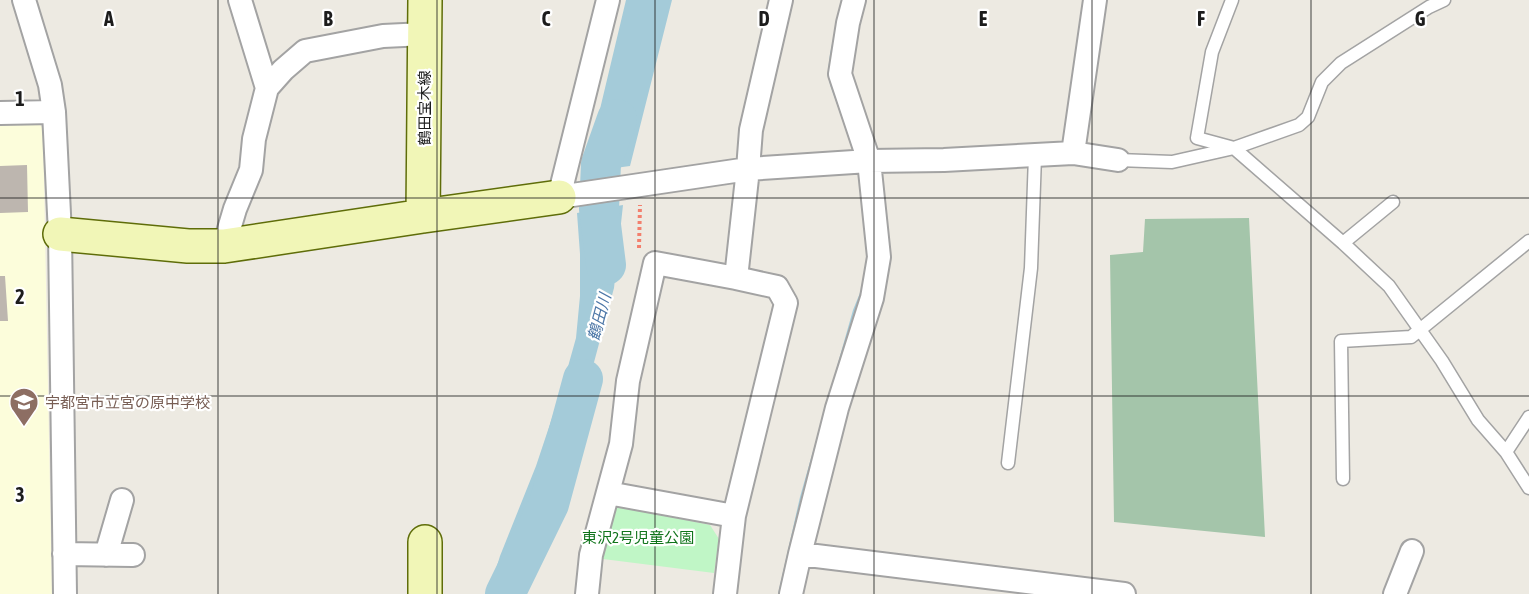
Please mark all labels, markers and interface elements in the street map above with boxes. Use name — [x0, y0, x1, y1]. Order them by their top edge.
text: A — [103, 7, 114, 30]
text: B — [323, 7, 333, 30]
text: C — [542, 7, 551, 30]
text: D — [758, 7, 770, 30]
text: E — [979, 7, 988, 30]
text: F — [1197, 7, 1205, 30]
text: G — [1415, 7, 1426, 30]
street label: 鶴田宝木線 — [416, 70, 433, 146]
text: 1 — [15, 87, 25, 110]
text: 2 — [15, 285, 25, 308]
water label: 鶴田川 — [584, 290, 614, 343]
school or university icon: 宇都宮市立宮の原中学校 — [8, 386, 40, 428]
place label: 宇都宮市立宮の原中学校 — [45, 394, 210, 411]
text: 3 — [15, 483, 25, 506]
park label: 東沢2号児童公園 — [582, 529, 694, 546]

